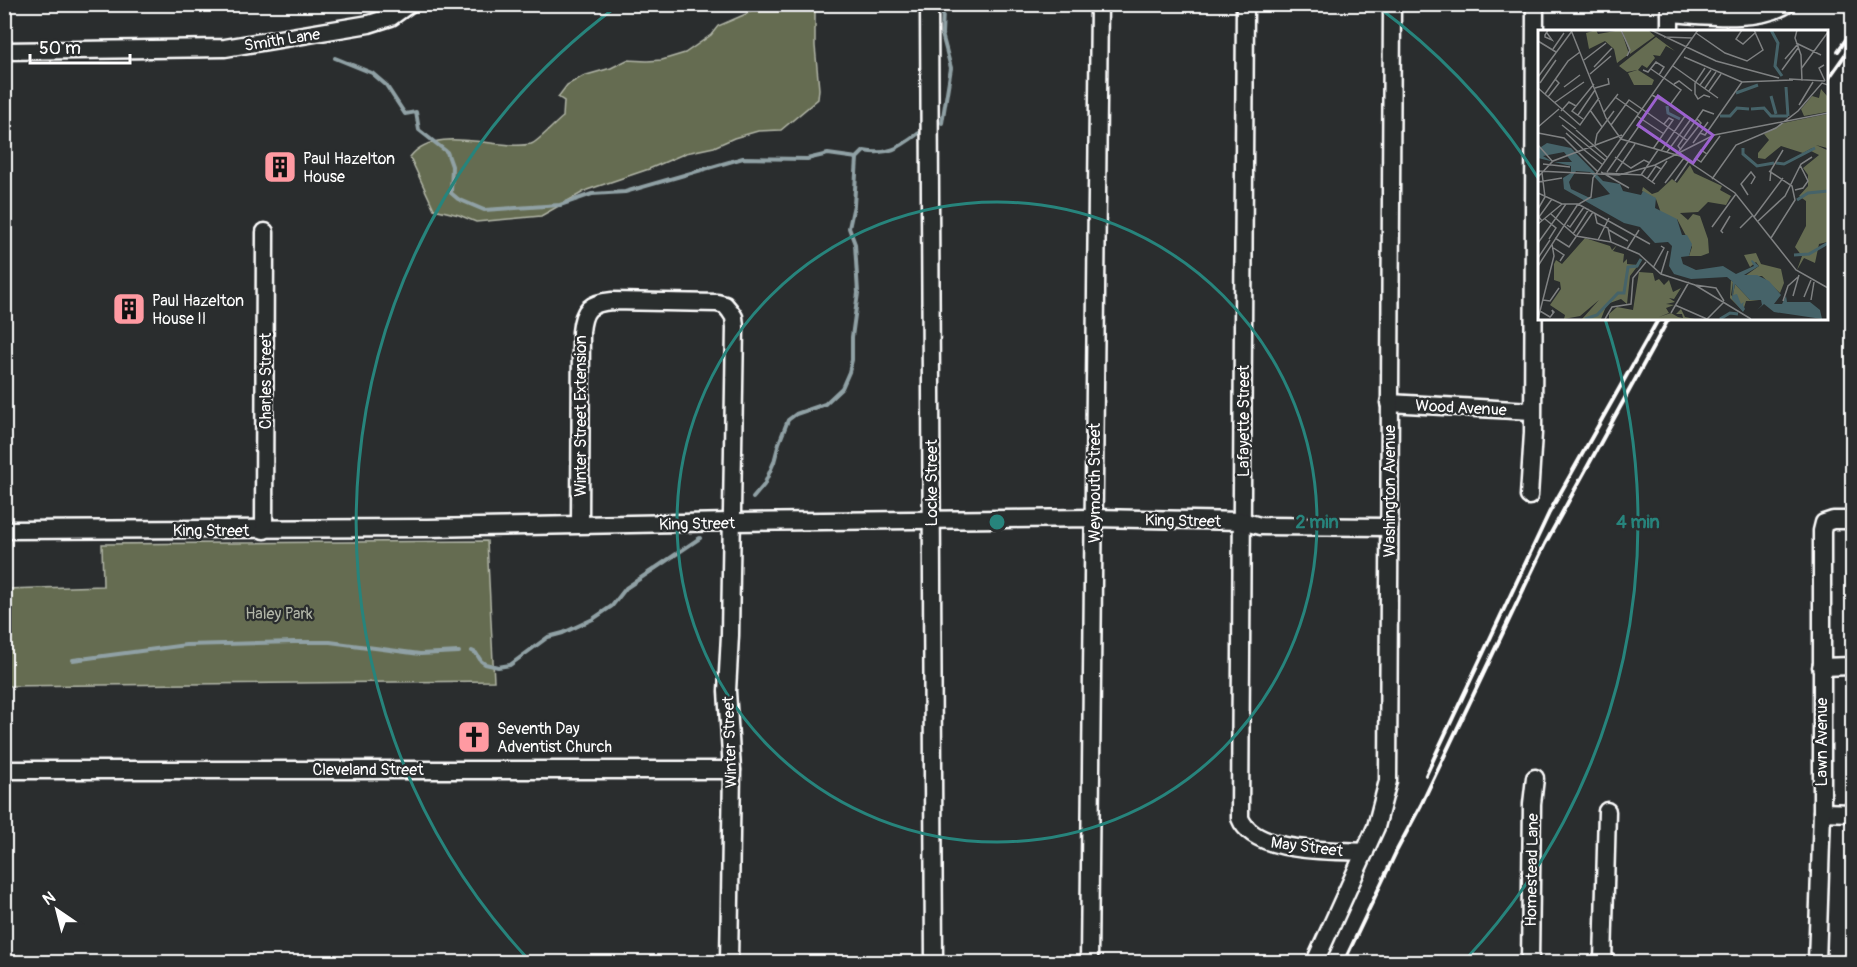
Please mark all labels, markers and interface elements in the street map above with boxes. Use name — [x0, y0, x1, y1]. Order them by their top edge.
street label: Smith Lane — [243, 24, 322, 56]
scale bar — [30, 27, 130, 65]
inset map — [1538, 30, 1827, 320]
text: 50 m — [39, 37, 81, 60]
building icon: Paul Hazelton House — [262, 149, 298, 185]
place label: Paul Hazelton House — [303, 149, 395, 187]
building icon: Paul Hazelton House II — [111, 291, 147, 327]
place label: Paul Hazelton House II — [152, 291, 244, 329]
street label: Charles Street — [256, 332, 276, 429]
street label: Winter Street Extension — [571, 335, 591, 497]
street label: Lafayette Street — [1234, 364, 1254, 477]
street label: Wood Avenue — [1415, 396, 1507, 420]
street label: Weymouth Street — [1085, 422, 1105, 543]
street label: Washington Avenue — [1380, 425, 1400, 557]
street label: Locke Street — [922, 439, 942, 527]
street label: King Street — [1145, 510, 1222, 532]
text: 2 min — [1295, 511, 1339, 534]
text: 4 min — [1616, 511, 1660, 534]
centre of rings — [987, 512, 1007, 532]
street label: King Street — [659, 513, 736, 535]
street label: King Street — [173, 521, 250, 541]
park label: Haley Park — [245, 604, 313, 624]
street label: Winter Street — [718, 695, 742, 788]
street label: Lawn Avenue — [1812, 697, 1832, 786]
church icon: Seventh Day Adventist Church — [456, 719, 492, 755]
place label: Seventh Day Adventist Church — [497, 719, 612, 757]
street label: Cleveland Street — [312, 760, 424, 780]
street label: Homestead Lane — [1521, 813, 1543, 927]
street label: May Street — [1270, 833, 1345, 861]
north arrow — [27, 880, 87, 940]
text: N — [39, 887, 59, 910]

